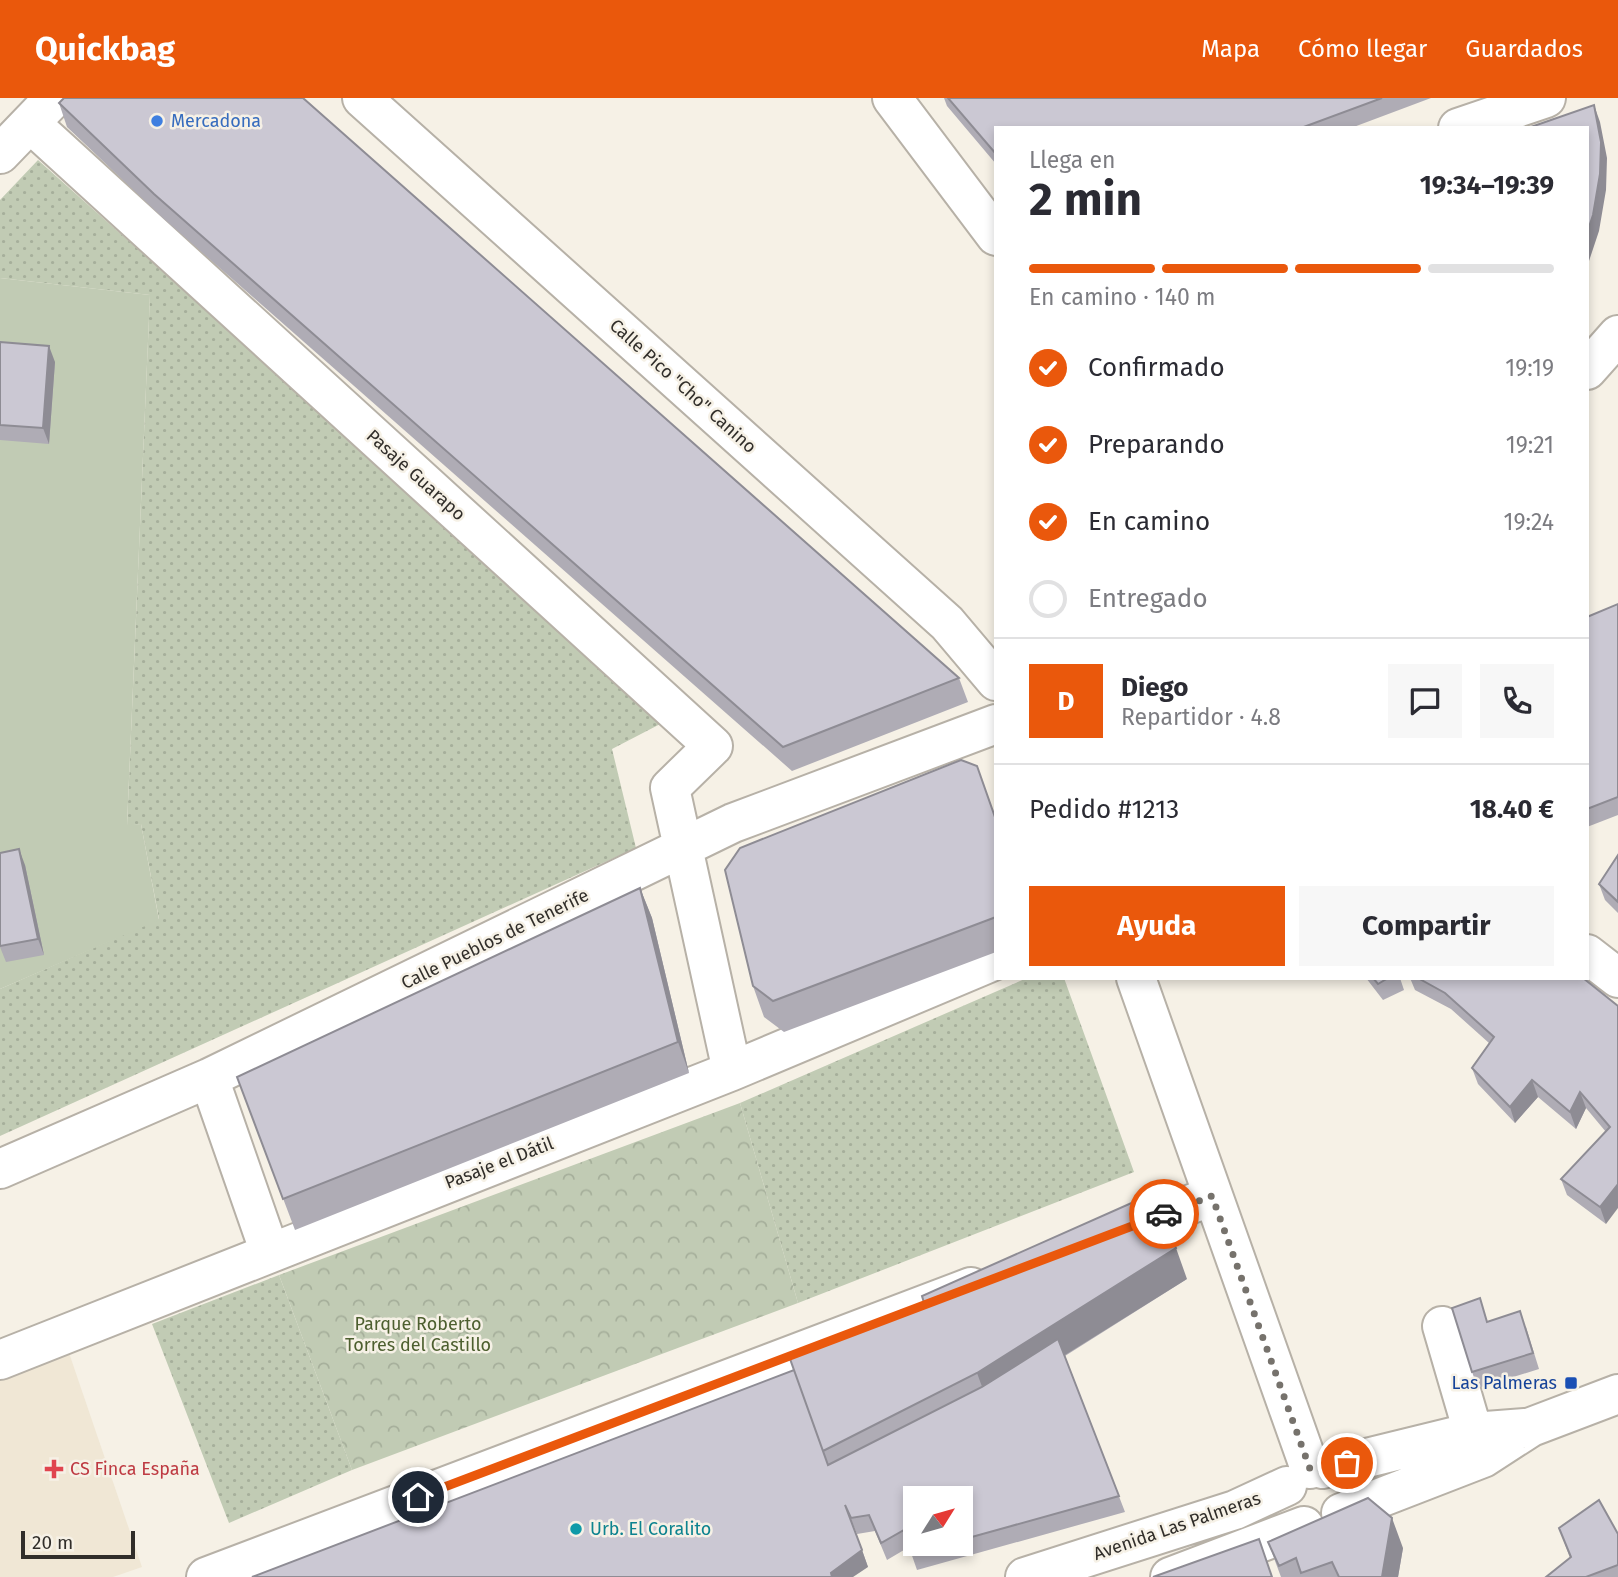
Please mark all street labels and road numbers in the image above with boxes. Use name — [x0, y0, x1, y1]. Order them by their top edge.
street label: Calle Pico "Cho" Canino — [605, 314, 761, 458]
street label: Pasaje Guarapo — [362, 425, 470, 525]
street label: Calle Pueblos de Tenerife — [398, 884, 592, 994]
street label: Pasaje el Dátil — [442, 1132, 556, 1194]
street label: Avenida Las Palmeras — [1091, 1487, 1263, 1565]

